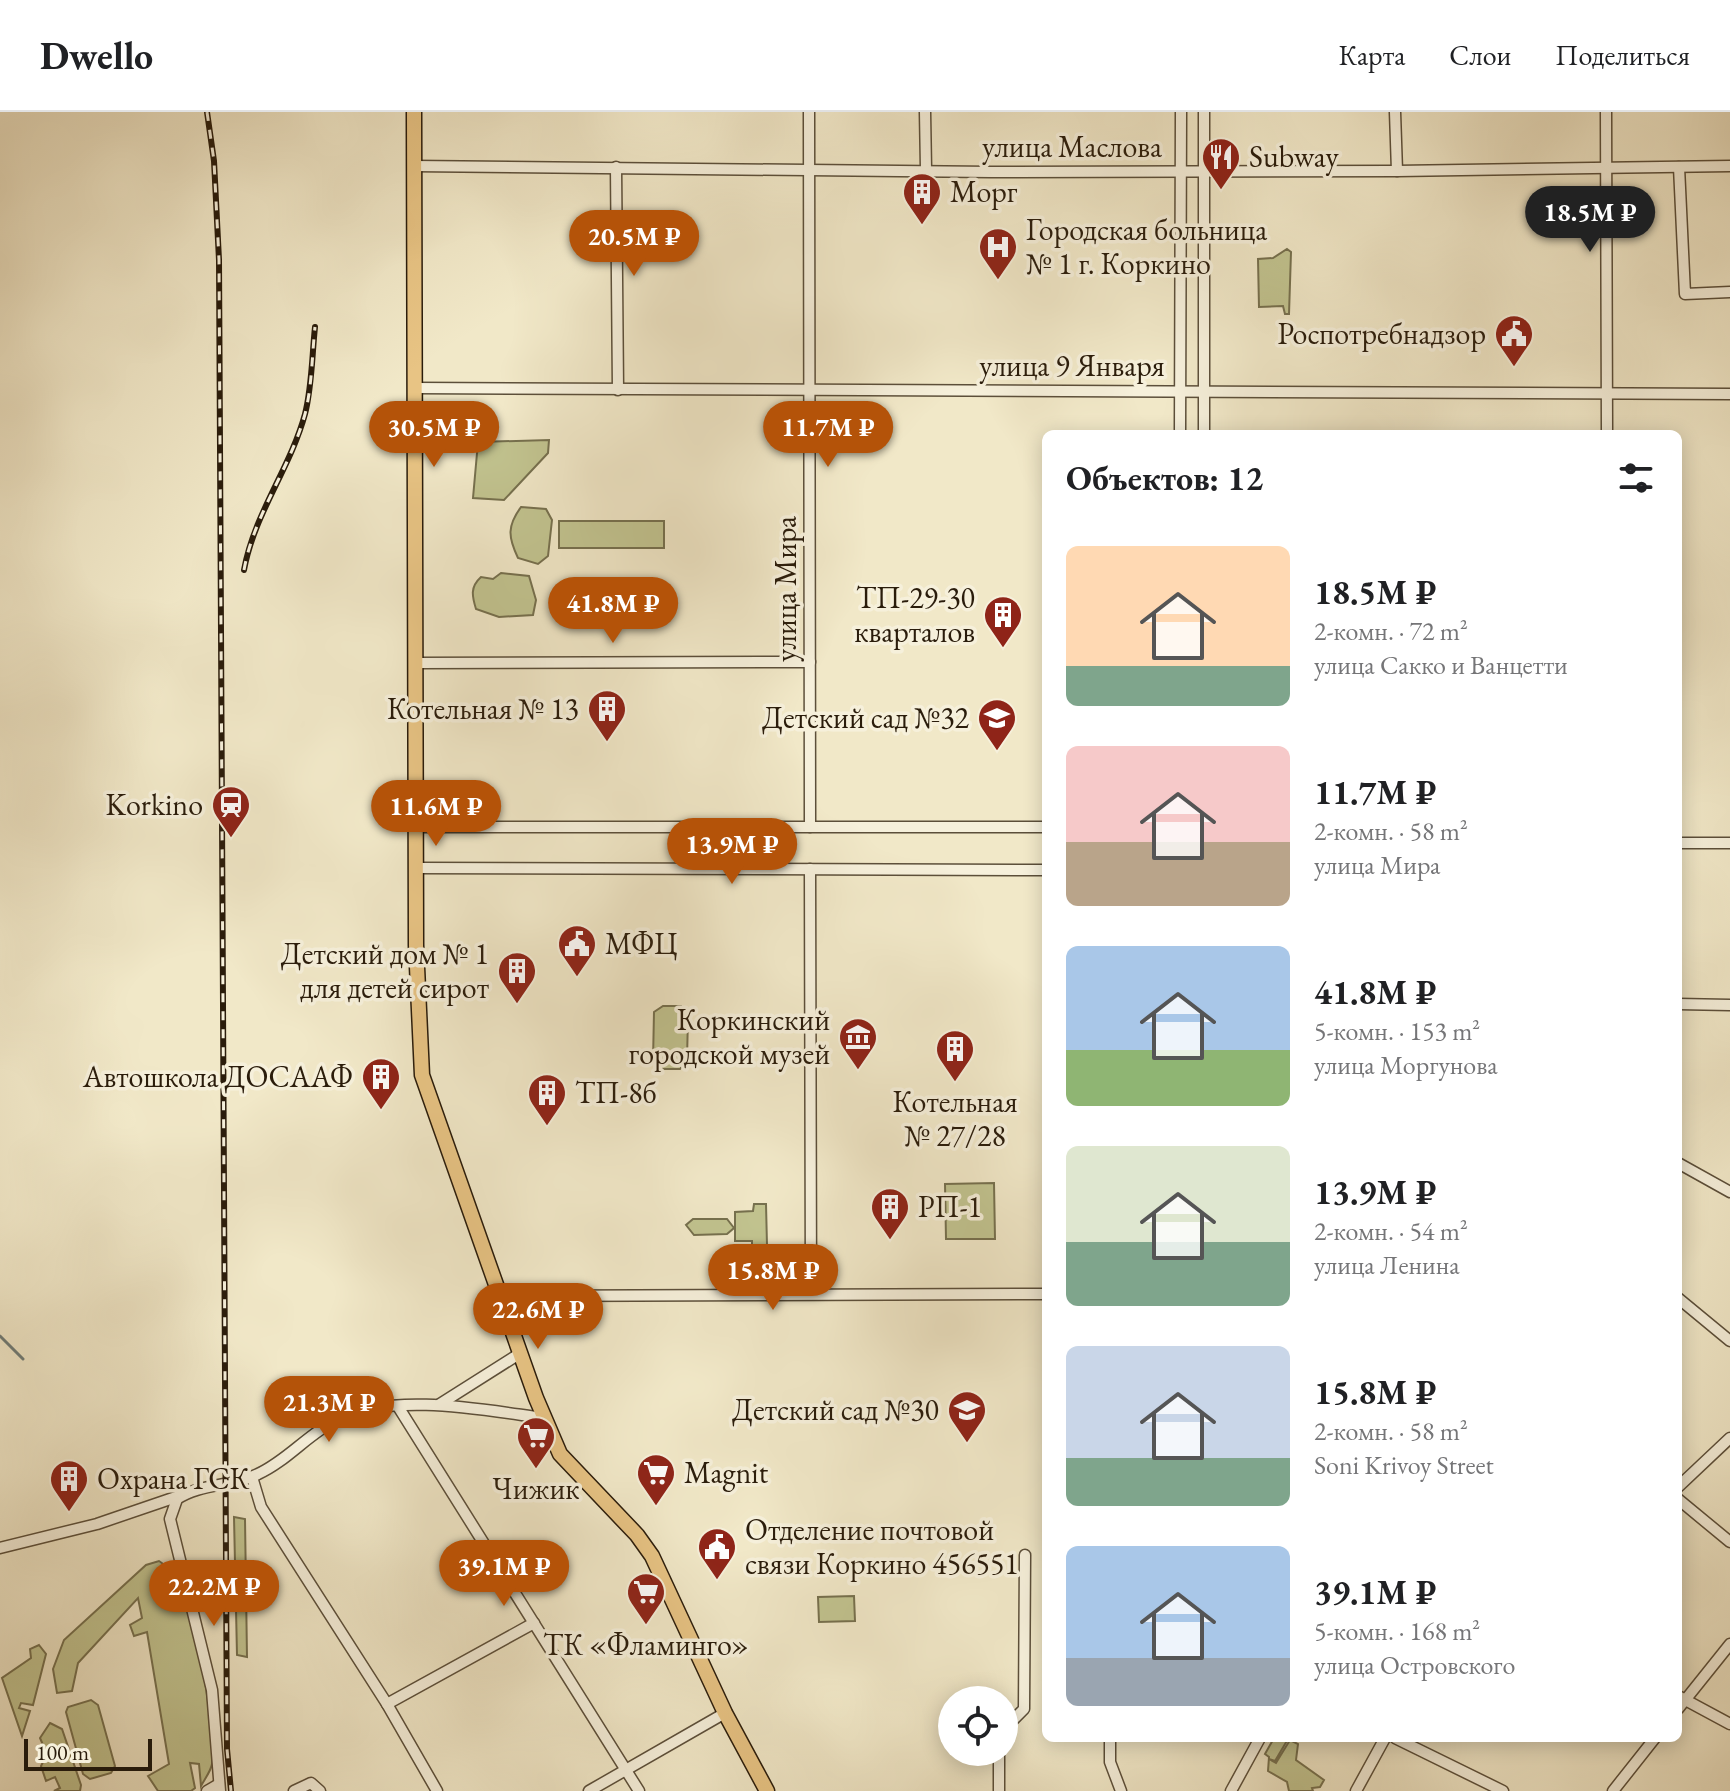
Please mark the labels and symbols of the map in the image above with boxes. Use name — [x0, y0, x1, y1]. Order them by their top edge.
street label: улица Маслова — [982, 127, 1162, 166]
restaurant icon: Subway — [1200, 136, 1242, 191]
place label: Subway — [1249, 137, 1340, 176]
building icon: Морг — [901, 171, 943, 226]
place label: Морг — [950, 172, 1018, 211]
pin: 18.5M ₽ — [1516, 186, 1664, 254]
pin: 20.5M ₽ — [560, 210, 708, 278]
place label: Городская больница № 1 г. Коркино — [1026, 210, 1267, 283]
hospital icon: Городская больница № 1 г. Коркино — [977, 226, 1019, 281]
public building icon: Роспотребнадзор — [1493, 313, 1535, 368]
place label: Роспотребнадзор — [1278, 314, 1486, 353]
street label: улица 9 Января — [979, 346, 1165, 385]
pin: 30.5M ₽ — [360, 401, 508, 469]
pin: 11.7M ₽ — [754, 401, 902, 469]
street label: улица Мира — [766, 516, 805, 662]
pin: 41.8M ₽ — [539, 577, 687, 645]
place label: ТП-29-30 кварталов — [854, 578, 975, 651]
building icon: ТП-29-30 кварталов — [982, 594, 1024, 649]
building icon: Котельная № 13 — [586, 688, 628, 743]
place label: Котельная № 13 — [387, 689, 579, 728]
school or university icon: Детский сад №32 — [976, 697, 1018, 752]
place label: Детский сад №32 — [762, 698, 970, 737]
pin: 11.6M ₽ — [362, 780, 510, 848]
station icon: Korkino — [210, 784, 252, 839]
place label: Korkino — [106, 785, 203, 824]
pin: 13.9M ₽ — [658, 818, 806, 886]
public building icon: МФЦ — [556, 923, 598, 978]
place label: МФЦ — [605, 924, 677, 963]
place label: Детский дом № 1 для детей сирот — [281, 934, 489, 1007]
building icon: Детский дом № 1 для детей сирот — [496, 950, 538, 1005]
place label: Коркинский городской музей — [629, 1000, 830, 1073]
museum icon: Коркинский городской музей — [837, 1016, 879, 1071]
building icon: Котельная № 27/28 — [934, 1028, 976, 1083]
building icon: Автошкола ДОСААФ — [360, 1056, 402, 1111]
place label: Автошкола ДОСААФ — [82, 1057, 353, 1096]
building icon: ТП-8б — [526, 1072, 568, 1127]
place label: ТП-8б — [575, 1073, 657, 1112]
place label: Котельная № 27/28 — [892, 1082, 1018, 1155]
building icon: РП-1 — [869, 1186, 911, 1241]
place label: РП-1 — [918, 1187, 982, 1226]
pin: 15.8M ₽ — [699, 1244, 847, 1312]
pin: 22.6M ₽ — [464, 1283, 612, 1351]
pin: 21.3M ₽ — [255, 1376, 403, 1444]
school or university icon: Детский сад №30 — [946, 1389, 988, 1444]
place label: Детский сад №30 — [732, 1390, 939, 1429]
supermarket icon: Чижик — [515, 1415, 557, 1470]
supermarket icon: Magnit — [635, 1452, 677, 1507]
place label: Magnit — [684, 1453, 769, 1492]
building icon: Охрана ГСК — [48, 1458, 90, 1513]
place label: Охрана ГСК — [97, 1459, 250, 1498]
place label: Чижик — [492, 1469, 580, 1508]
place label: Отделение почтовой связи Коркино 456551 — [745, 1510, 1019, 1583]
public building icon: Отделение почтовой связи Коркино 456551 — [696, 1526, 738, 1581]
pin: 39.1M ₽ — [430, 1540, 578, 1608]
pin: 22.2M ₽ — [140, 1560, 288, 1628]
supermarket icon: ТК «Фламинго» — [625, 1571, 667, 1626]
place label: ТК «Фламинго» — [543, 1625, 749, 1664]
scale bar — [24, 1735, 152, 1771]

